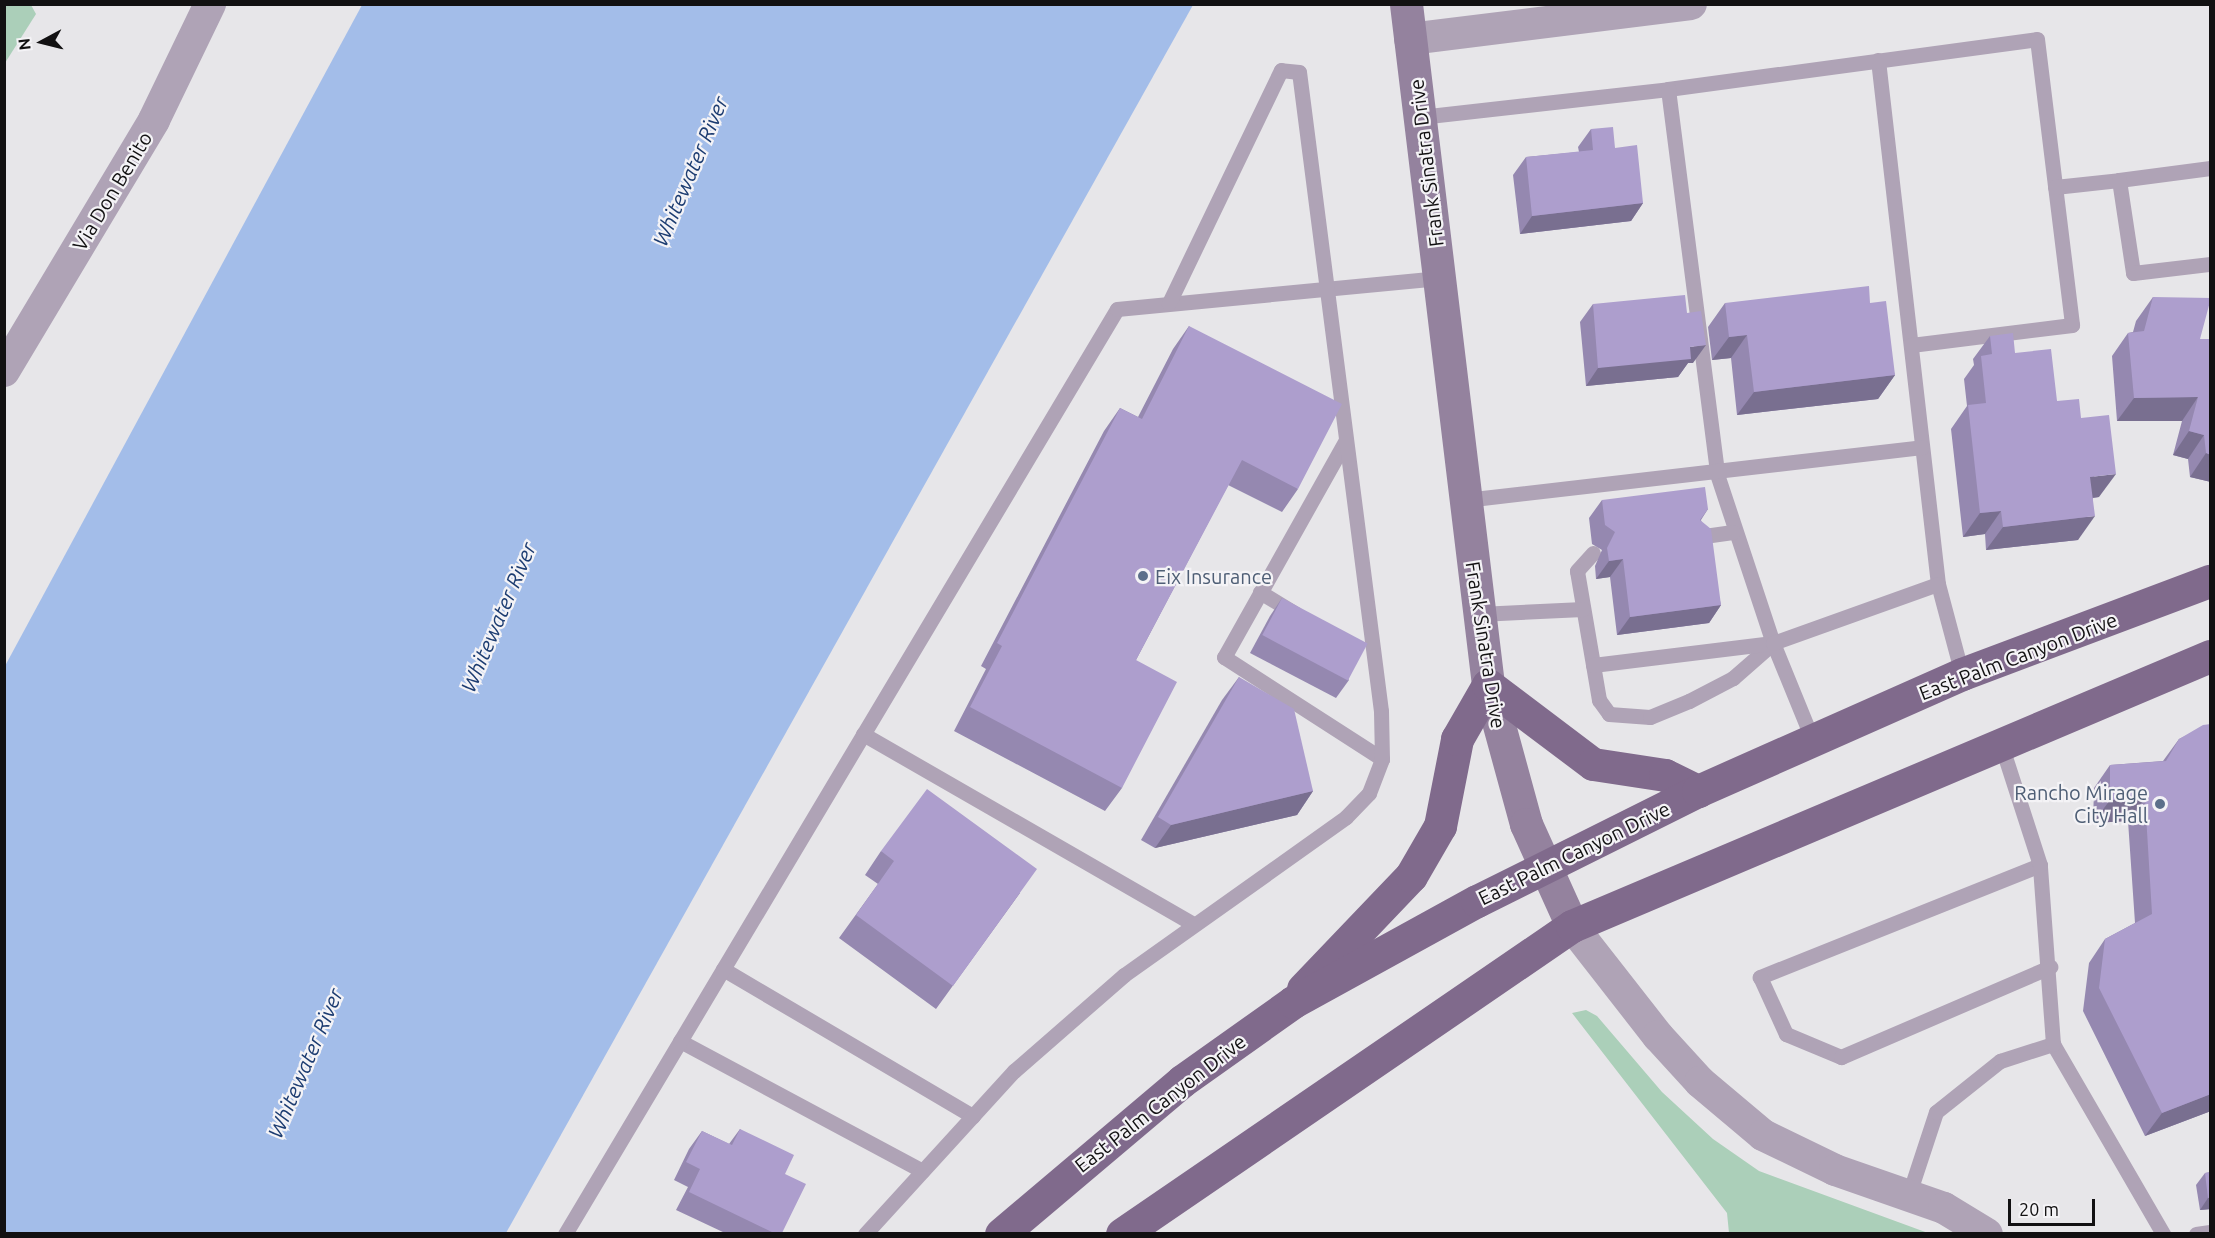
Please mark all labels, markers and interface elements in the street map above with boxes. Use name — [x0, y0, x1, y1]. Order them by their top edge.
north arrow — [12, 12, 72, 72]
text: N — [14, 37, 34, 51]
street label: Frank Sinatra Drive — [1404, 78, 1448, 248]
water label: Whitewater River — [647, 92, 733, 250]
street label: Via Don Benito — [67, 127, 157, 255]
water label: Whitewater River — [455, 538, 541, 696]
street label: Frank Sinatra Drive — [1461, 560, 1511, 730]
place label: Eix Insurance — [1155, 564, 1272, 588]
marker: Eix Insurance — [1136, 569, 1150, 583]
street label: East Palm Canyon Drive — [1916, 607, 2120, 705]
place label: Rancho Mirage City Hall — [2014, 780, 2148, 827]
street label: East Palm Canyon Drive — [1474, 796, 1674, 910]
marker: Rancho Mirage City Hall — [2153, 797, 2167, 811]
water label: Whitewater River — [262, 984, 348, 1142]
street label: East Palm Canyon Drive — [1070, 1029, 1250, 1177]
scale bar — [2011, 1187, 2098, 1225]
text: 20 m — [2019, 1199, 2059, 1219]

